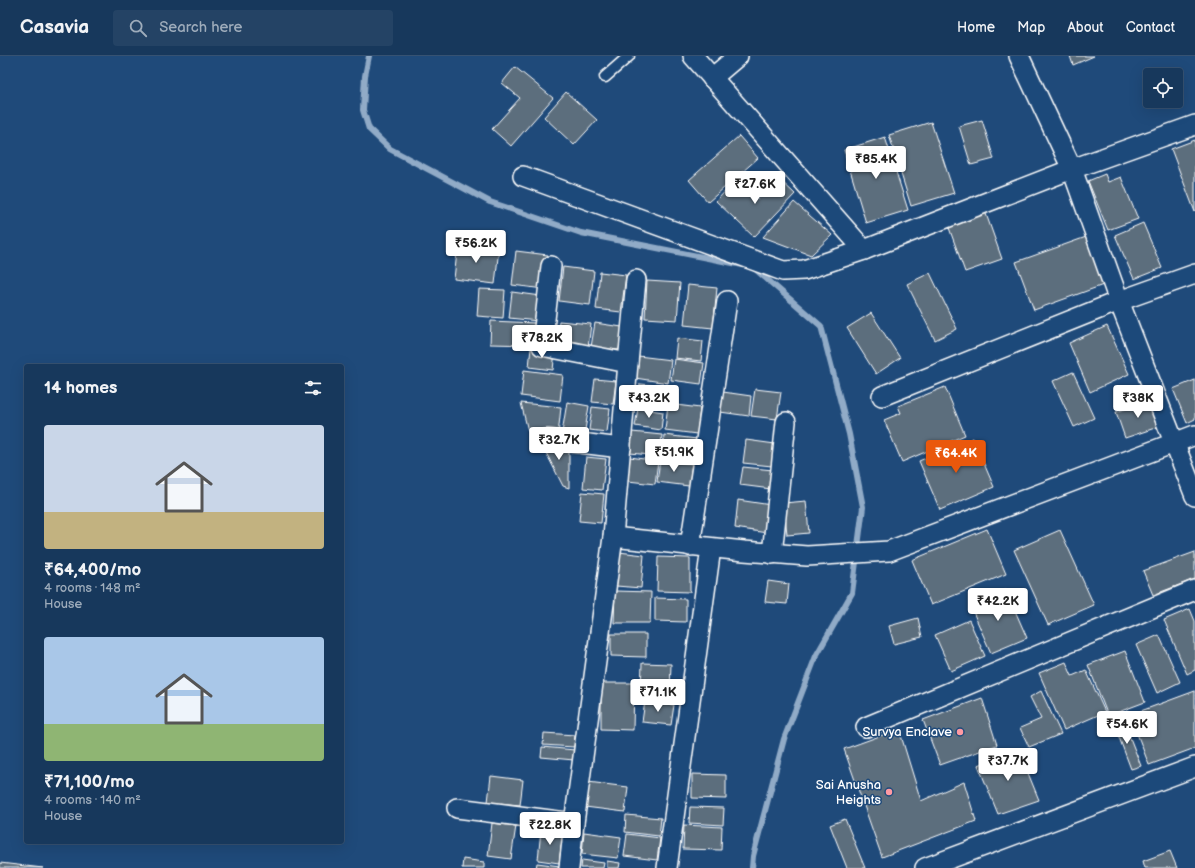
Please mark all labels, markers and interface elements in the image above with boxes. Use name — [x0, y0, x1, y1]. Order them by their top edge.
search box — [113, 10, 393, 46]
text: Casavia — [20, 16, 89, 39]
icon: search — [127, 17, 149, 39]
text: Search here — [159, 18, 242, 37]
text: Home — [957, 19, 995, 36]
text: Map — [1017, 19, 1045, 36]
text: About — [1067, 19, 1104, 36]
text: Contact — [1126, 19, 1175, 36]
map controls — [1143, 68, 1183, 108]
button: locate — [1143, 68, 1183, 108]
pin: ₹85.4K — [843, 146, 909, 180]
text: ₹85.4K — [855, 151, 897, 167]
pin: ₹27.6K — [722, 171, 788, 205]
text: ₹27.6K — [734, 176, 776, 192]
pin: ₹56.2K — [443, 230, 509, 264]
text: ₹56.2K — [455, 235, 497, 251]
pin: ₹78.2K — [509, 325, 575, 359]
text: ₹78.2K — [521, 330, 563, 346]
icon: filters — [302, 377, 324, 399]
text: 14 homes — [44, 378, 117, 398]
pin: ₹43.2K — [616, 385, 682, 419]
pin: ₹38K — [1114, 385, 1162, 419]
text: ₹43.2K — [628, 390, 670, 406]
text: ₹38K — [1122, 390, 1154, 406]
pin: ₹32.7K — [526, 427, 592, 461]
text: ₹32.7K — [538, 432, 580, 448]
pin: ₹51.9K — [641, 439, 707, 473]
pin: ₹64.4K — [923, 440, 989, 474]
text: ₹51.9K — [654, 444, 694, 460]
text: ₹64.4K — [935, 445, 977, 461]
icon: home — [148, 451, 220, 523]
text: ₹64,400/mo — [44, 560, 141, 580]
text: 4 rooms · 148 m² — [44, 580, 141, 596]
pin: ₹42.2K — [965, 588, 1031, 622]
text: ₹42.2K — [977, 593, 1019, 609]
text: House — [44, 596, 82, 612]
icon: home — [148, 663, 220, 735]
pin: ₹71.1K — [625, 679, 691, 713]
text: ₹71.1K — [639, 684, 677, 700]
pin: ₹54.6K — [1094, 711, 1160, 745]
text: ₹54.6K — [1106, 716, 1148, 732]
place label: Survya Enclave — [862, 724, 952, 740]
marker: Survya Enclave — [955, 727, 965, 737]
pin: ₹37.7K — [975, 748, 1041, 782]
text: ₹37.7K — [987, 753, 1029, 769]
text: ₹71,100/mo — [44, 772, 135, 792]
place label: Sai Anusha Heights — [816, 777, 882, 808]
marker: Sai Anusha Heights — [884, 787, 894, 797]
text: 4 rooms · 140 m² — [44, 792, 141, 808]
text: House — [44, 808, 82, 824]
pin: ₹22.8K — [517, 812, 583, 846]
text: ₹22.8K — [529, 817, 571, 833]

